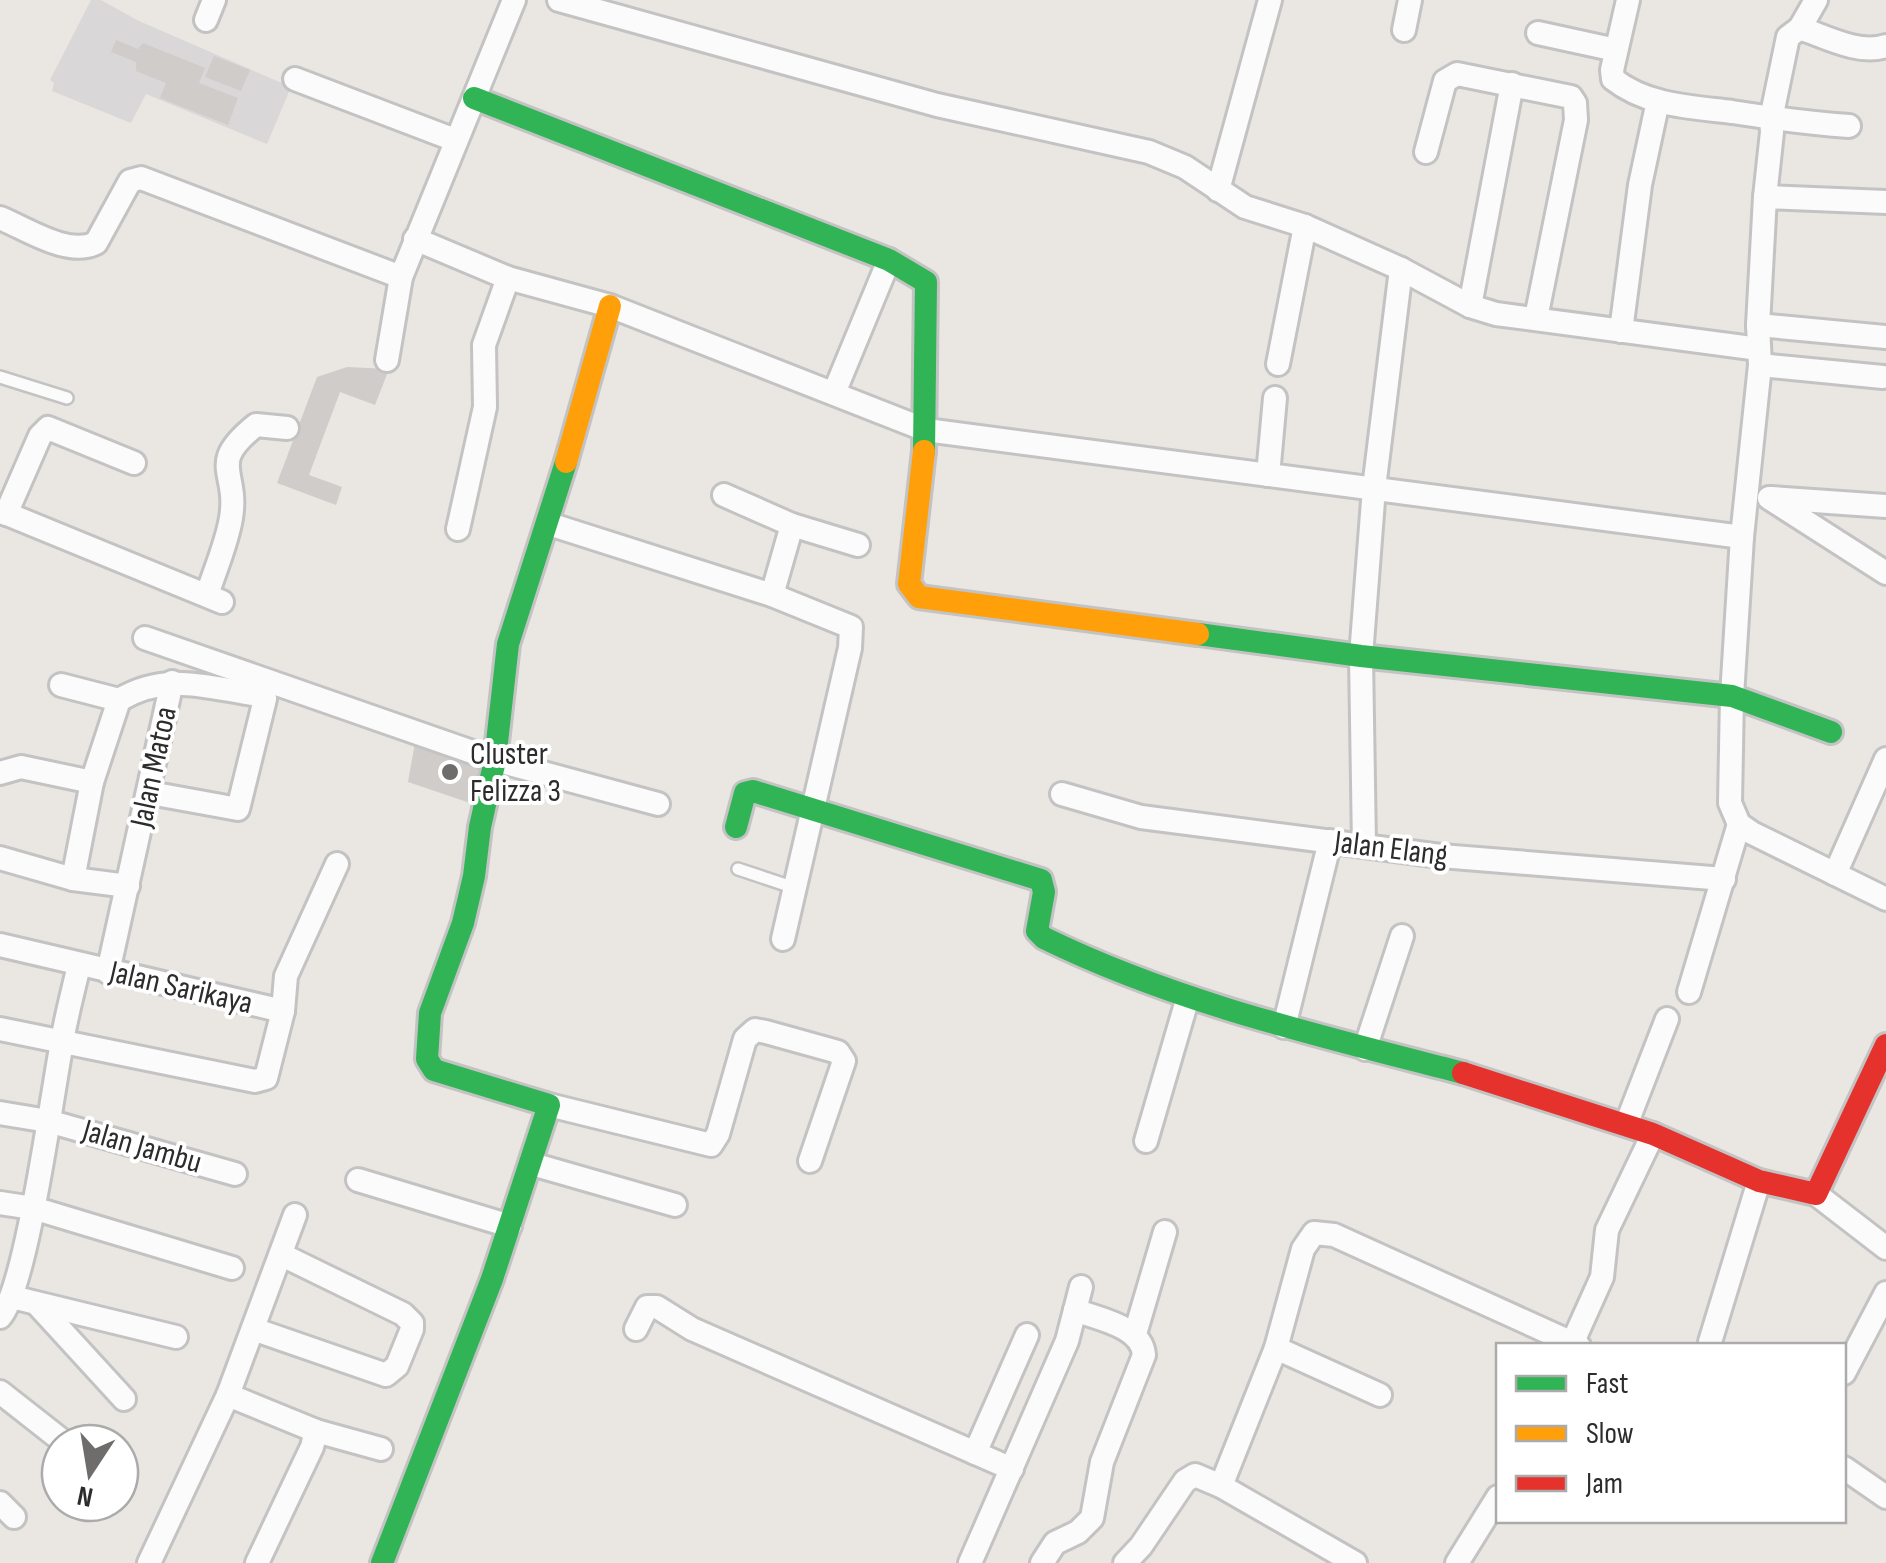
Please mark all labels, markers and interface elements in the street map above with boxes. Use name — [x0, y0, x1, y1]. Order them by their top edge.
street label: Jalan Matoa — [122, 703, 186, 832]
place label: Cluster Felizza 3 — [470, 735, 561, 811]
marker: Cluster Felizza 3 — [439, 761, 461, 783]
street label: Jalan Elang — [1331, 823, 1450, 875]
street label: Jalan Sarikaya — [105, 952, 256, 1023]
street label: Jalan Jambu — [77, 1111, 206, 1183]
legend — [1496, 1343, 1846, 1523]
text: Fast — [1586, 1366, 1628, 1402]
text: Slow — [1586, 1416, 1634, 1452]
north arrow — [40, 1423, 140, 1523]
text: Jam — [1585, 1466, 1623, 1502]
text: N — [74, 1478, 96, 1514]

